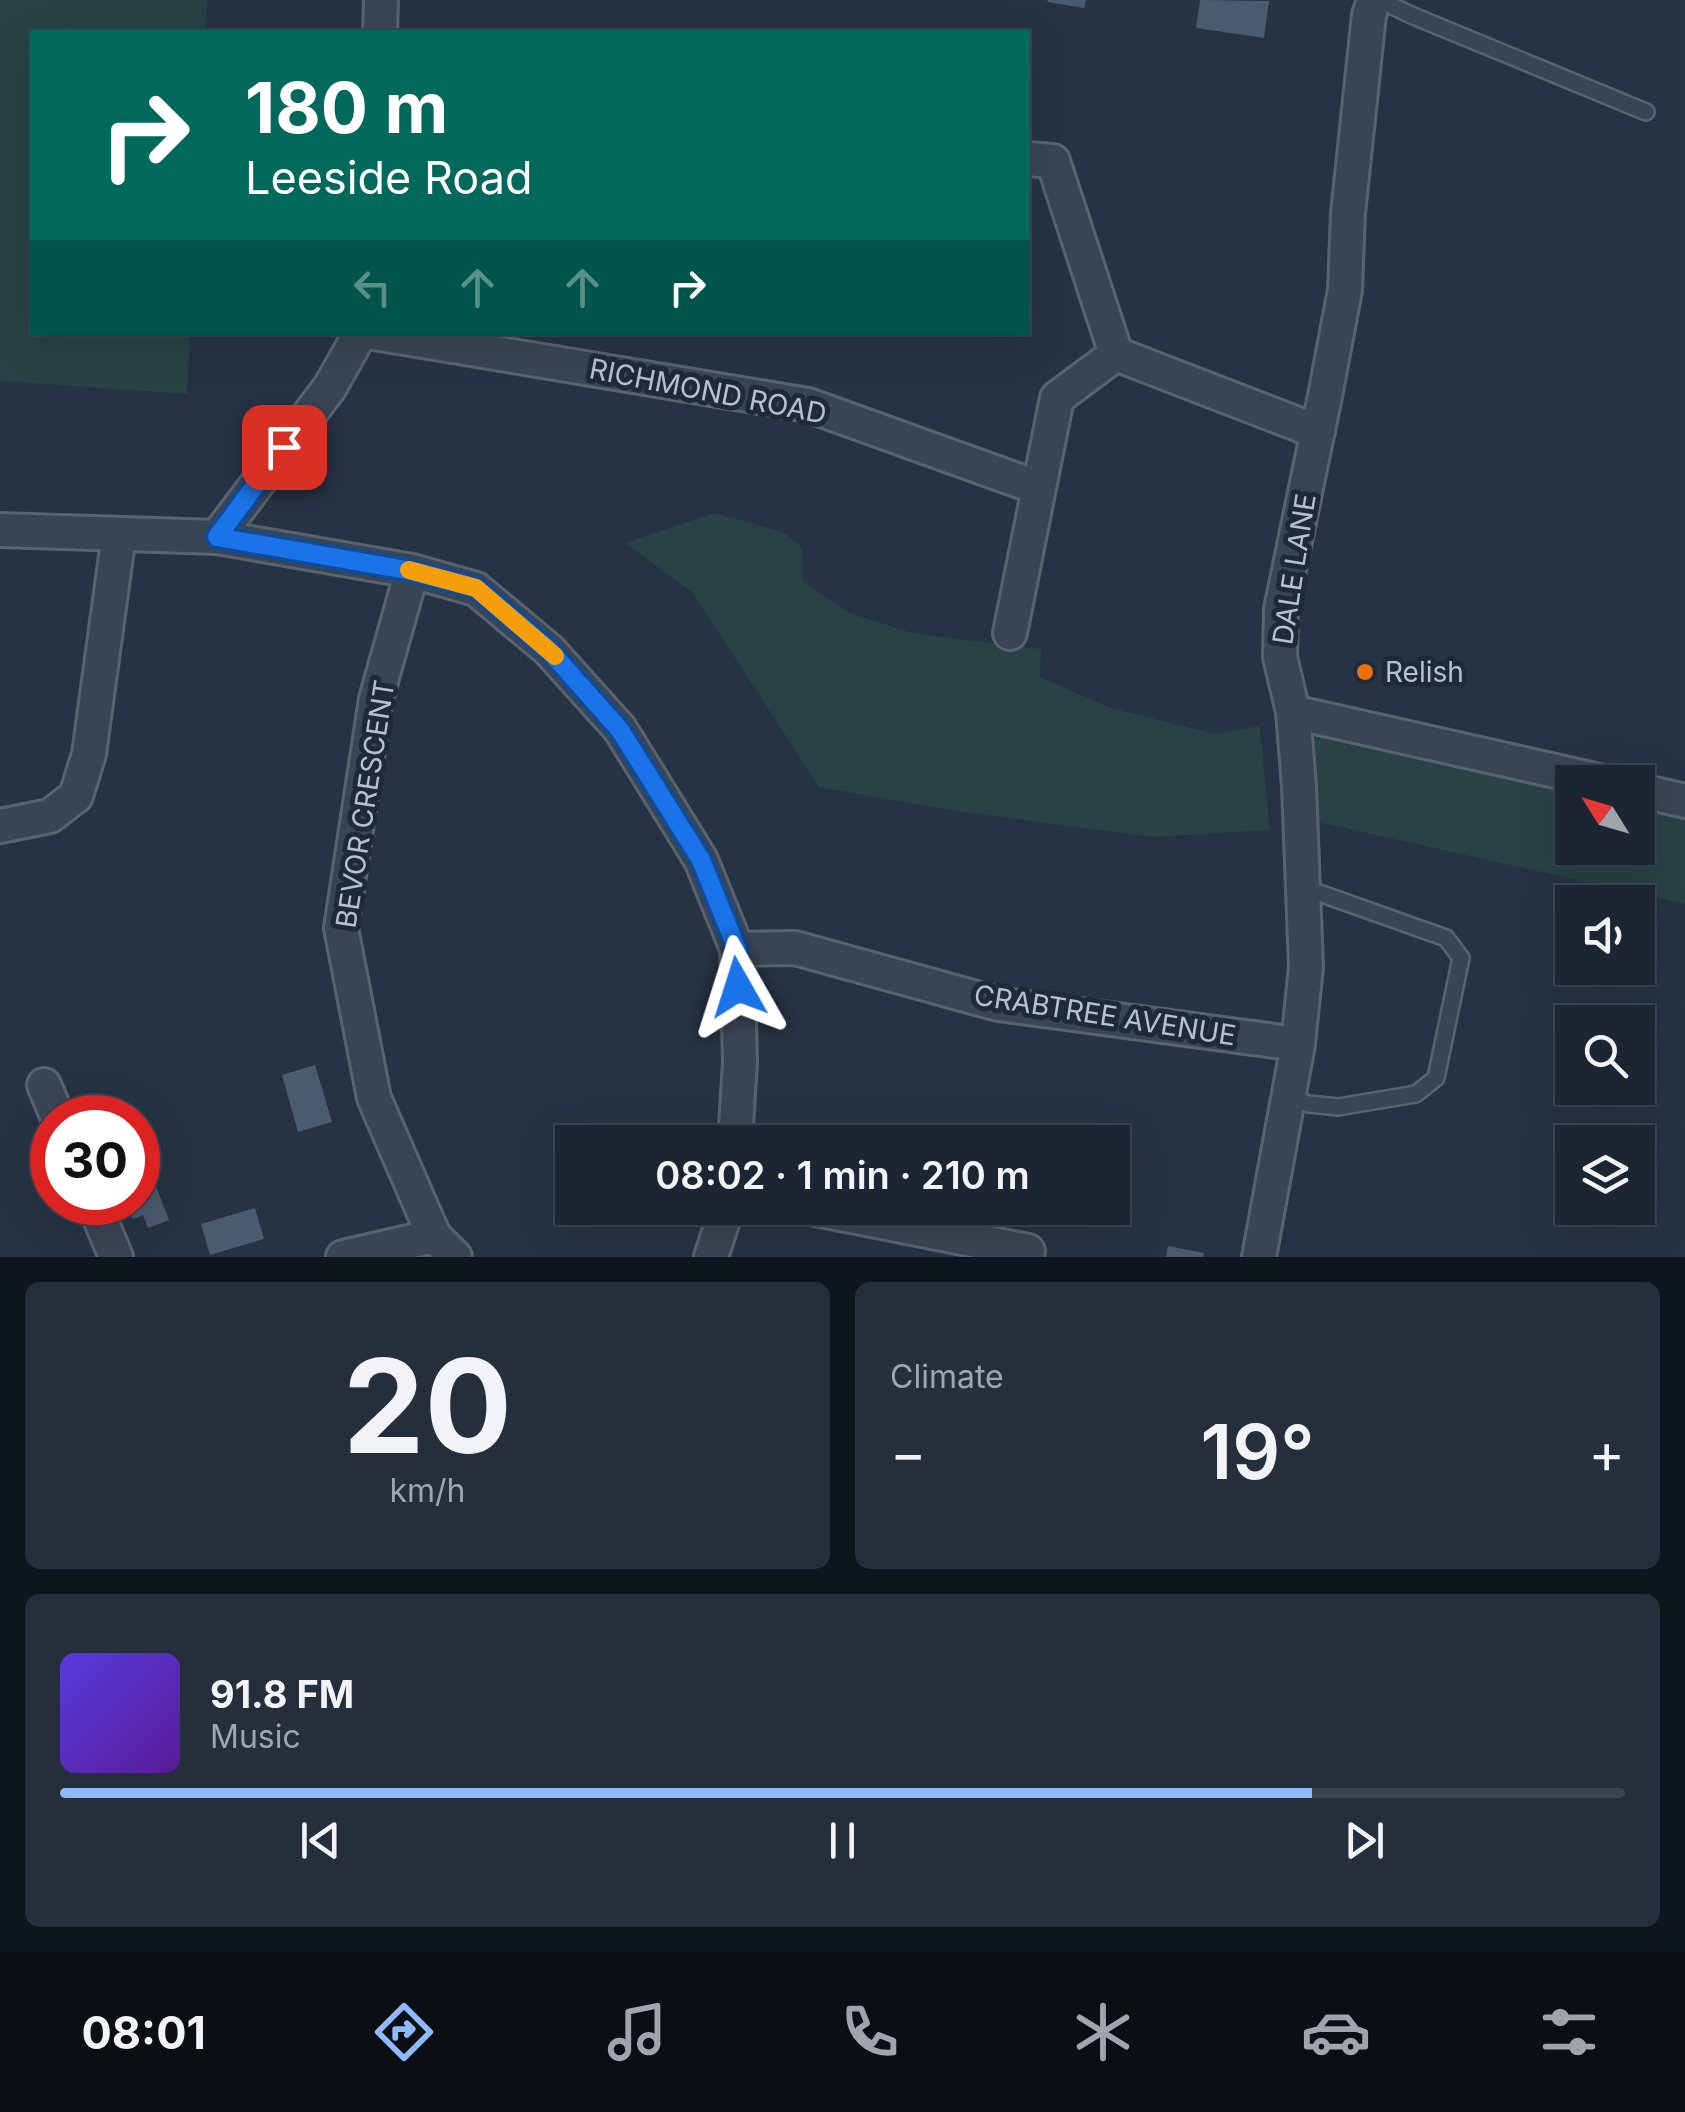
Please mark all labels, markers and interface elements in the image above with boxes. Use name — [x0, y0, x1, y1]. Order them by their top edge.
text: 180 m — [245, 65, 448, 150]
icon: right — [80, 70, 210, 200]
text: Leeside Road — [245, 150, 533, 205]
icon: left — [345, 260, 400, 315]
icon: ahead — [450, 260, 505, 315]
icon: ahead — [555, 260, 610, 315]
icon: right — [660, 260, 715, 315]
street label: RICHMOND ROAD — [587, 351, 829, 431]
pin — [242, 405, 327, 490]
icon: arrive — [257, 420, 312, 475]
street label: DALE LANE — [1265, 491, 1323, 647]
place label: Relish — [1385, 655, 1464, 689]
marker: Relish — [1354, 661, 1376, 683]
street label: BEVOR CRESCENT — [329, 678, 401, 930]
north arrow — [1555, 765, 1655, 865]
map controls — [1555, 765, 1655, 1225]
button: sound — [1555, 885, 1655, 985]
position arrow — [686, 935, 790, 1039]
street label: CRABTREE AVENUE — [972, 978, 1238, 1052]
button: search — [1555, 1005, 1655, 1105]
speed limit sign: 30 — [30, 1095, 160, 1225]
button: layers — [1555, 1125, 1655, 1225]
text: 08:02 · 1 min · 210 m — [655, 1152, 1030, 1198]
text: 20 — [343, 1327, 512, 1484]
text: Climate — [890, 1357, 1004, 1396]
text: 19° — [1200, 1406, 1315, 1497]
text: − — [890, 1420, 926, 1486]
text: + — [1589, 1420, 1625, 1486]
text: km/h — [389, 1471, 466, 1510]
text: 91.8 FM — [210, 1671, 354, 1717]
text: Music — [210, 1717, 301, 1756]
icon: previous — [293, 1813, 348, 1868]
icon: pause — [815, 1813, 870, 1868]
icon: next — [1337, 1813, 1392, 1868]
icon: directions — [369, 1997, 439, 2067]
icon: music — [602, 1997, 672, 2067]
icon: phone — [835, 1997, 905, 2067]
icon: climate — [1068, 1997, 1138, 2067]
icon: car — [1301, 1997, 1371, 2067]
icon: filters — [1534, 1997, 1604, 2067]
text: 08:01 — [81, 2005, 206, 2060]

